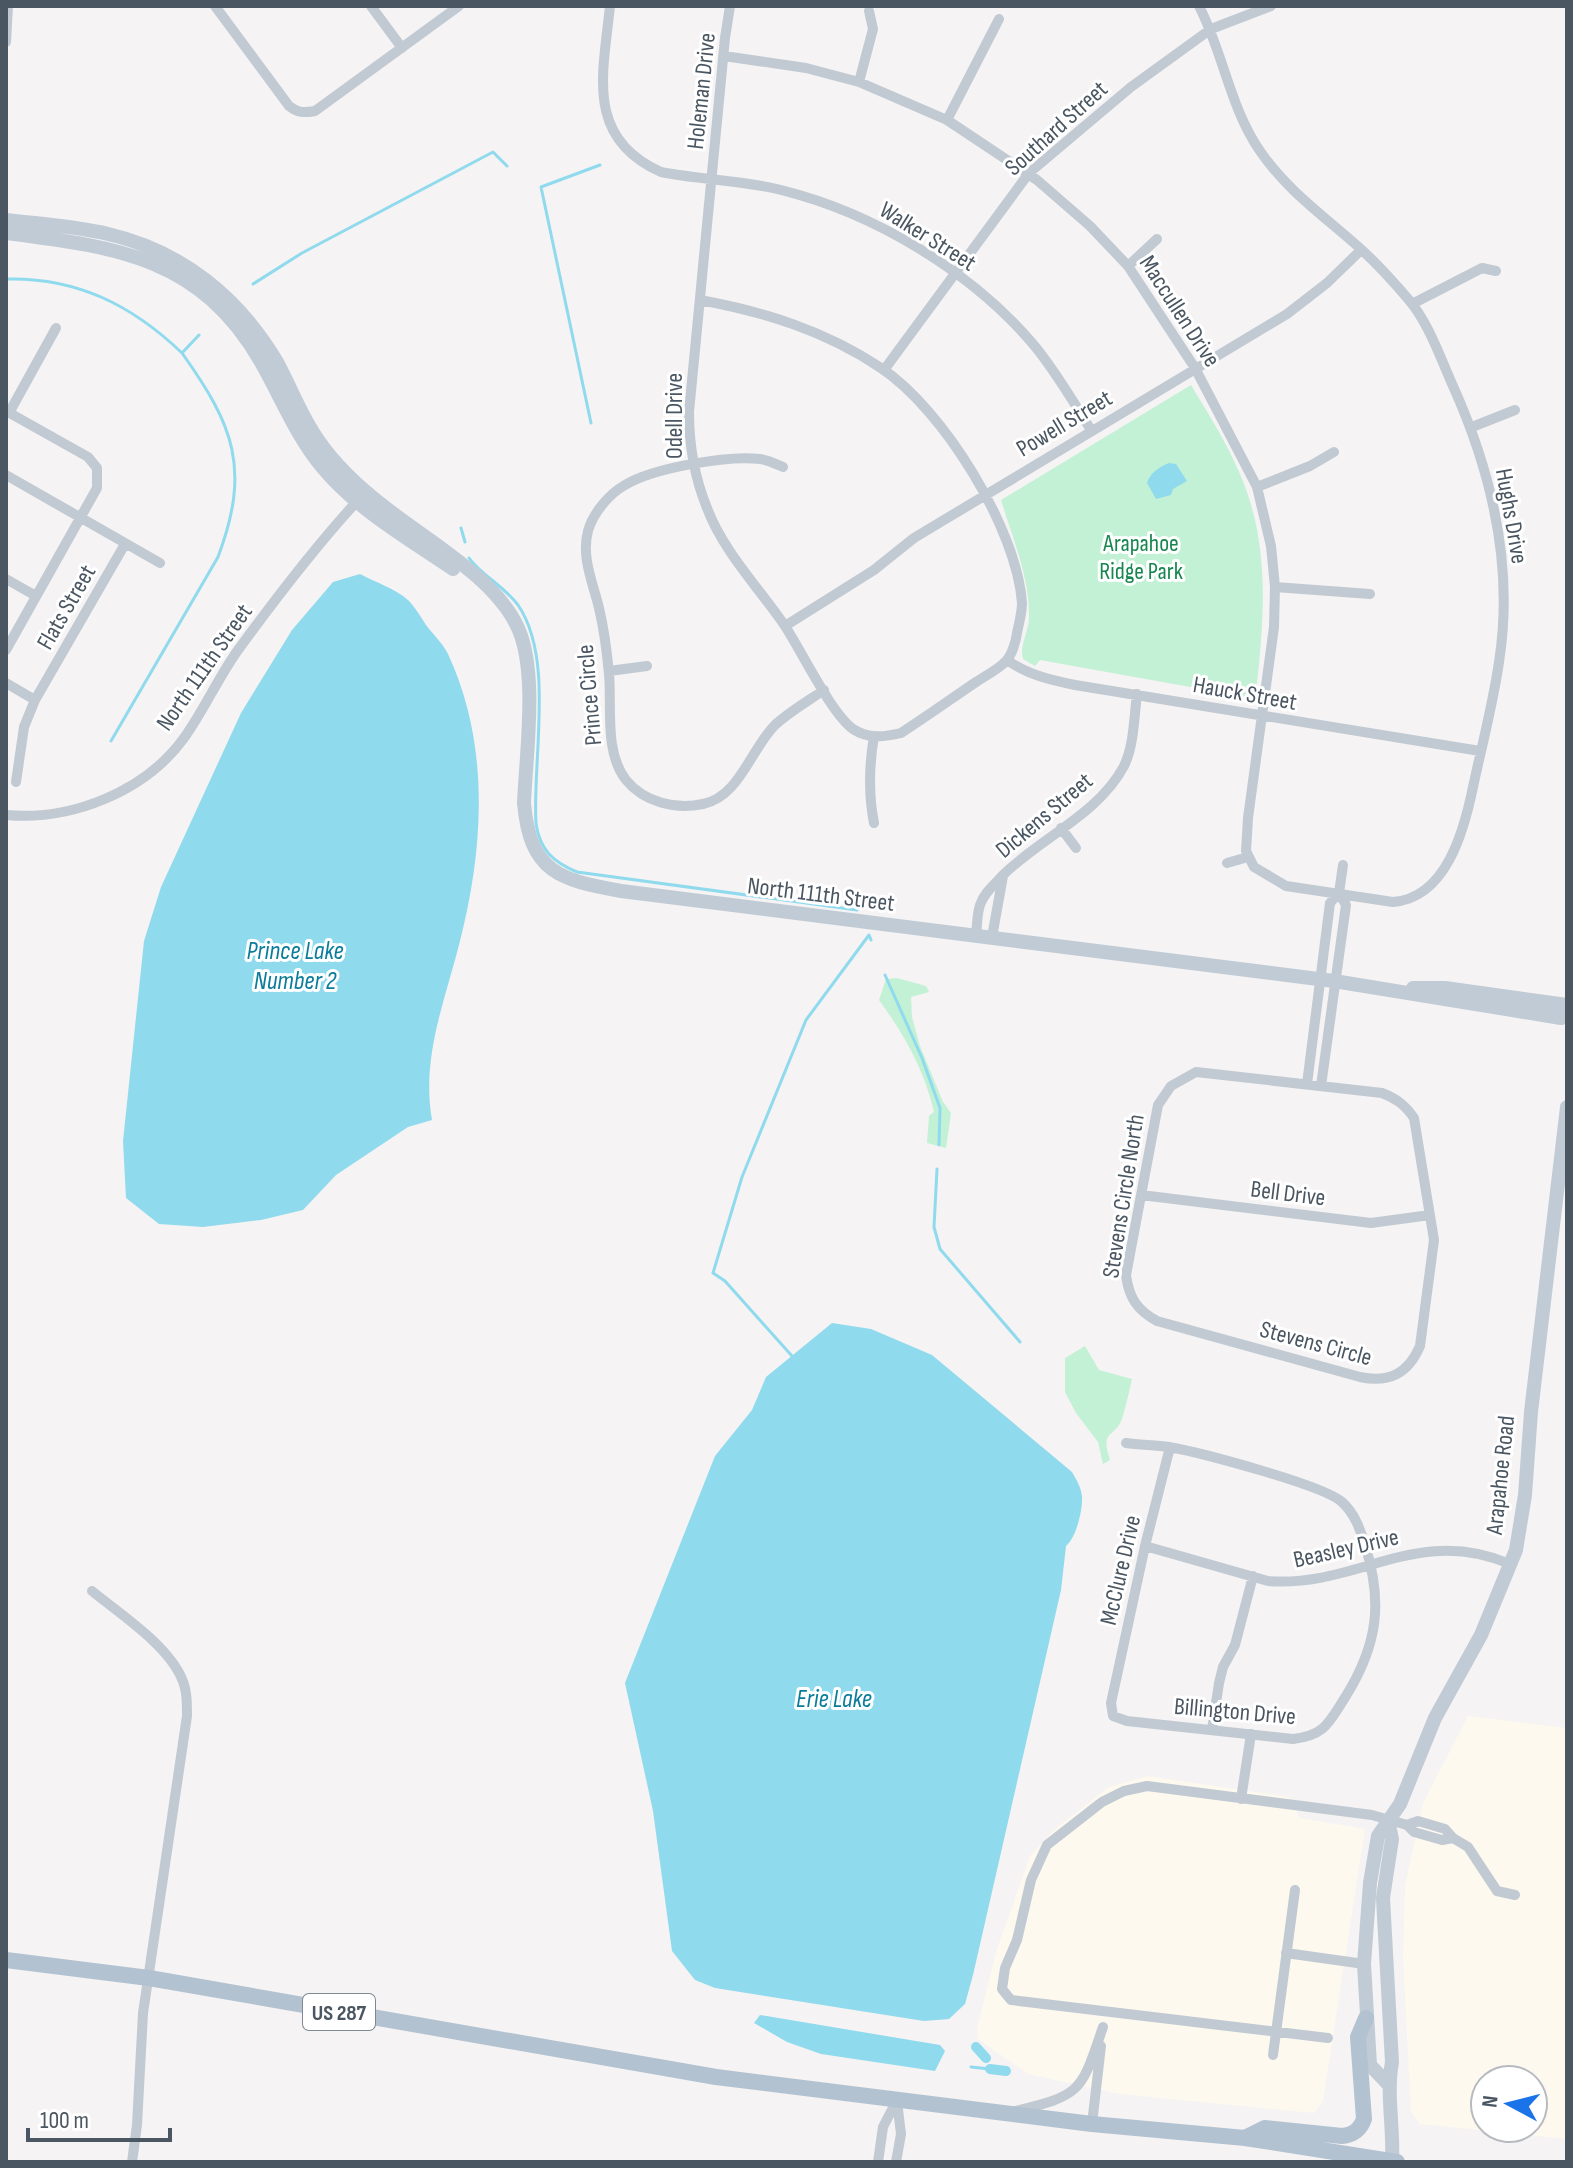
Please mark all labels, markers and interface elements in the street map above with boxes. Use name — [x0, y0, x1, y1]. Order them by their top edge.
street label: Holeman Drive — [681, 31, 722, 151]
street label: Southard Street — [999, 75, 1114, 182]
street label: Walker Street — [874, 195, 981, 277]
street label: Maccullen Drive — [1133, 250, 1226, 373]
street label: Odell Drive — [660, 373, 689, 459]
street label: Powell Street — [1011, 384, 1117, 463]
street label: Hughs Drive — [1489, 466, 1534, 566]
park label: Arapahoe Ridge Park — [1099, 529, 1183, 586]
street label: Flats Street — [31, 560, 102, 655]
street label: North 111th Street — [150, 598, 259, 736]
street label: Prince Circle — [571, 643, 608, 747]
street label: Hauck Street — [1191, 670, 1299, 717]
street label: Dickens Street — [990, 766, 1099, 864]
street label: North 111th Street — [746, 871, 896, 918]
water label: Prince Lake Number 2 — [246, 936, 344, 997]
street label: Stevens Circle North — [1096, 1112, 1151, 1280]
street label: Bell Drive — [1249, 1175, 1327, 1212]
street label: Stevens Circle — [1257, 1315, 1375, 1372]
street label: Arapahoe Road — [1480, 1414, 1521, 1537]
street label: McClure Drive — [1094, 1512, 1147, 1628]
street label: Beasley Drive — [1291, 1522, 1402, 1575]
water label: Erie Lake — [796, 1684, 872, 1715]
street label: Billington Drive — [1173, 1692, 1297, 1731]
road number: US 287 — [303, 1994, 375, 2030]
north arrow — [1469, 2064, 1549, 2144]
scale bar — [28, 2092, 170, 2142]
text: N — [1477, 2094, 1505, 2109]
text: 100 m — [40, 2106, 89, 2135]

